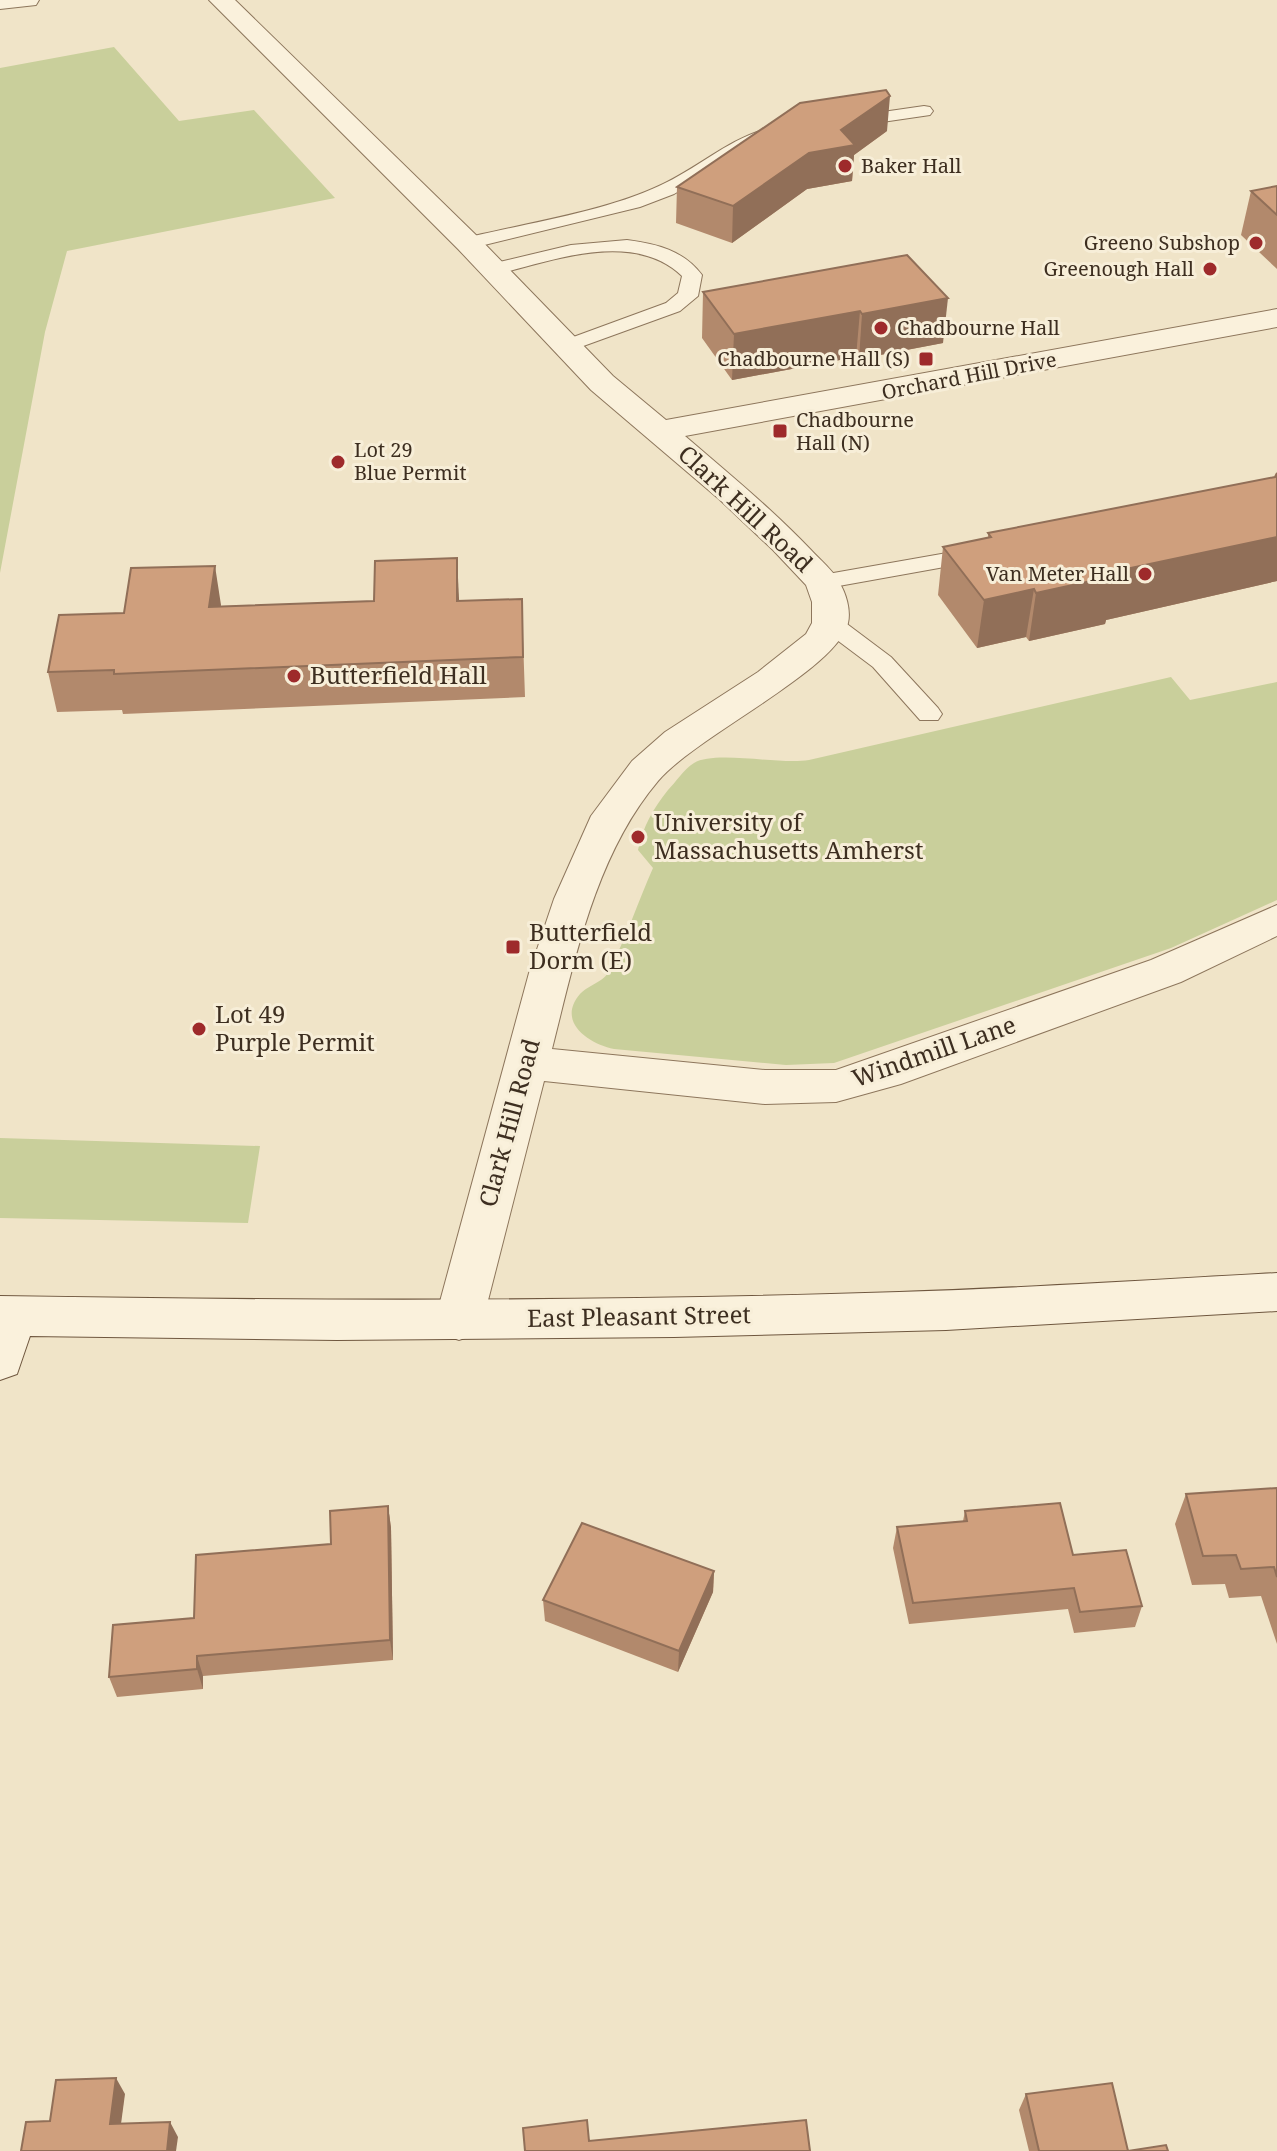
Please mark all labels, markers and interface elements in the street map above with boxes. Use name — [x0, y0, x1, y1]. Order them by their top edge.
place label: Baker Hall — [861, 152, 961, 179]
marker: Baker Hall — [836, 157, 854, 175]
place label: Greeno Subshop — [1084, 229, 1240, 256]
marker: Greeno Subshop — [1247, 234, 1265, 252]
place label: Greenough Hall — [1044, 255, 1194, 282]
marker: Greenough Hall — [1201, 260, 1219, 278]
place label: Chadbourne Hall — [897, 314, 1060, 341]
marker: Chadbourne Hall — [872, 319, 890, 337]
place label: Chadbourne Hall (S) — [717, 345, 910, 372]
street label: Orchard Hill Drive — [879, 345, 1059, 406]
marker: Chadbourne Hall (S) — [917, 350, 935, 368]
place label: Chadbourne Hall (N) — [796, 406, 914, 456]
marker: Chadbourne Hall (N) — [771, 422, 789, 440]
place label: Lot 29 Blue Permit — [354, 436, 466, 486]
street label: Clark Hill Road — [672, 437, 821, 579]
marker: Lot 29 Blue Permit — [329, 453, 347, 471]
place label: Van Meter Hall — [986, 560, 1129, 587]
marker: Van Meter Hall — [1136, 565, 1154, 583]
place label: Butterfield Hall — [310, 658, 487, 691]
marker: Butterfield Hall — [285, 667, 303, 685]
place label: University of Massachusetts Amherst — [654, 805, 923, 866]
marker: University of Massachusetts Amherst — [629, 828, 647, 846]
place label: Butterfield Dorm (E) — [529, 915, 652, 976]
marker: Butterfield Dorm (E) — [504, 938, 522, 956]
place label: Lot 49 Purple Permit — [215, 997, 375, 1058]
street label: Windmill Lane — [847, 1007, 1020, 1094]
marker: Lot 49 Purple Permit — [190, 1020, 208, 1038]
street label: Clark Hill Road — [470, 1035, 547, 1210]
street label: East Pleasant Street — [527, 1297, 751, 1334]

